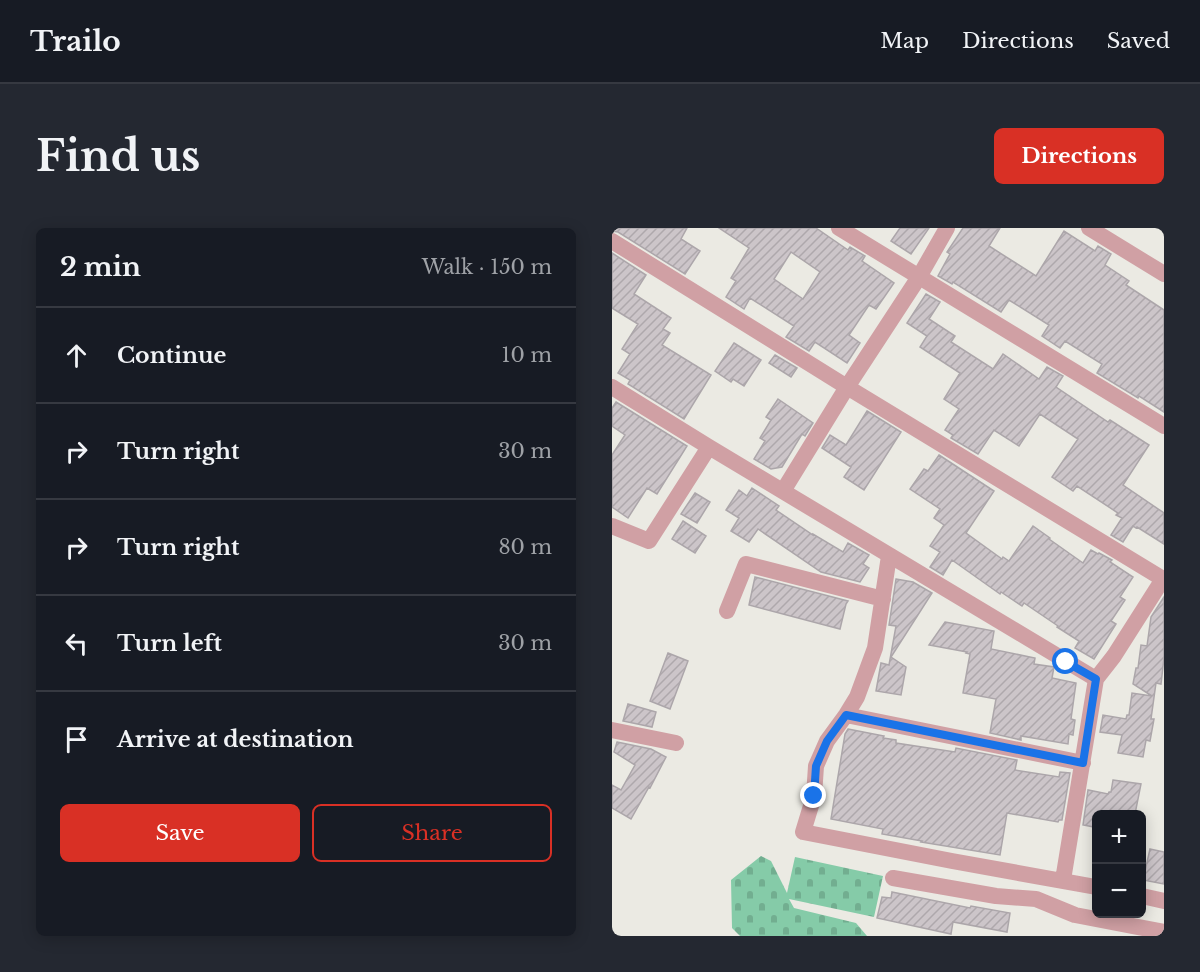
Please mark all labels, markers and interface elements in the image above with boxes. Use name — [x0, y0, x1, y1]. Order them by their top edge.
text: Trailo — [30, 24, 121, 59]
text: Map — [880, 28, 929, 54]
text: Directions — [962, 28, 1074, 54]
text: Saved — [1107, 28, 1170, 54]
button: Directions — [994, 128, 1164, 184]
text: Find us — [36, 130, 200, 182]
text: 2 min — [60, 251, 141, 283]
text: Walk · 150 m — [422, 255, 552, 279]
icon: ahead — [60, 339, 93, 372]
text: Continue — [117, 342, 226, 369]
text: 10 m — [502, 343, 552, 367]
icon: right — [60, 435, 93, 468]
text: Turn right — [117, 438, 239, 465]
text: 30 m — [498, 439, 552, 463]
icon: right — [60, 531, 93, 564]
text: Turn right — [117, 534, 239, 561]
text: 80 m — [498, 535, 552, 559]
icon: left — [60, 627, 93, 660]
text: Turn left — [117, 630, 222, 657]
text: 30 m — [498, 631, 552, 655]
route start — [1052, 648, 1078, 674]
icon: arrive — [60, 723, 93, 756]
text: Arrive at destination — [117, 726, 354, 753]
route end — [800, 782, 826, 808]
button: Save — [60, 804, 300, 862]
button: Share — [312, 804, 552, 862]
map controls — [1092, 810, 1146, 918]
button: + — [1092, 810, 1146, 864]
button: − — [1092, 864, 1146, 918]

